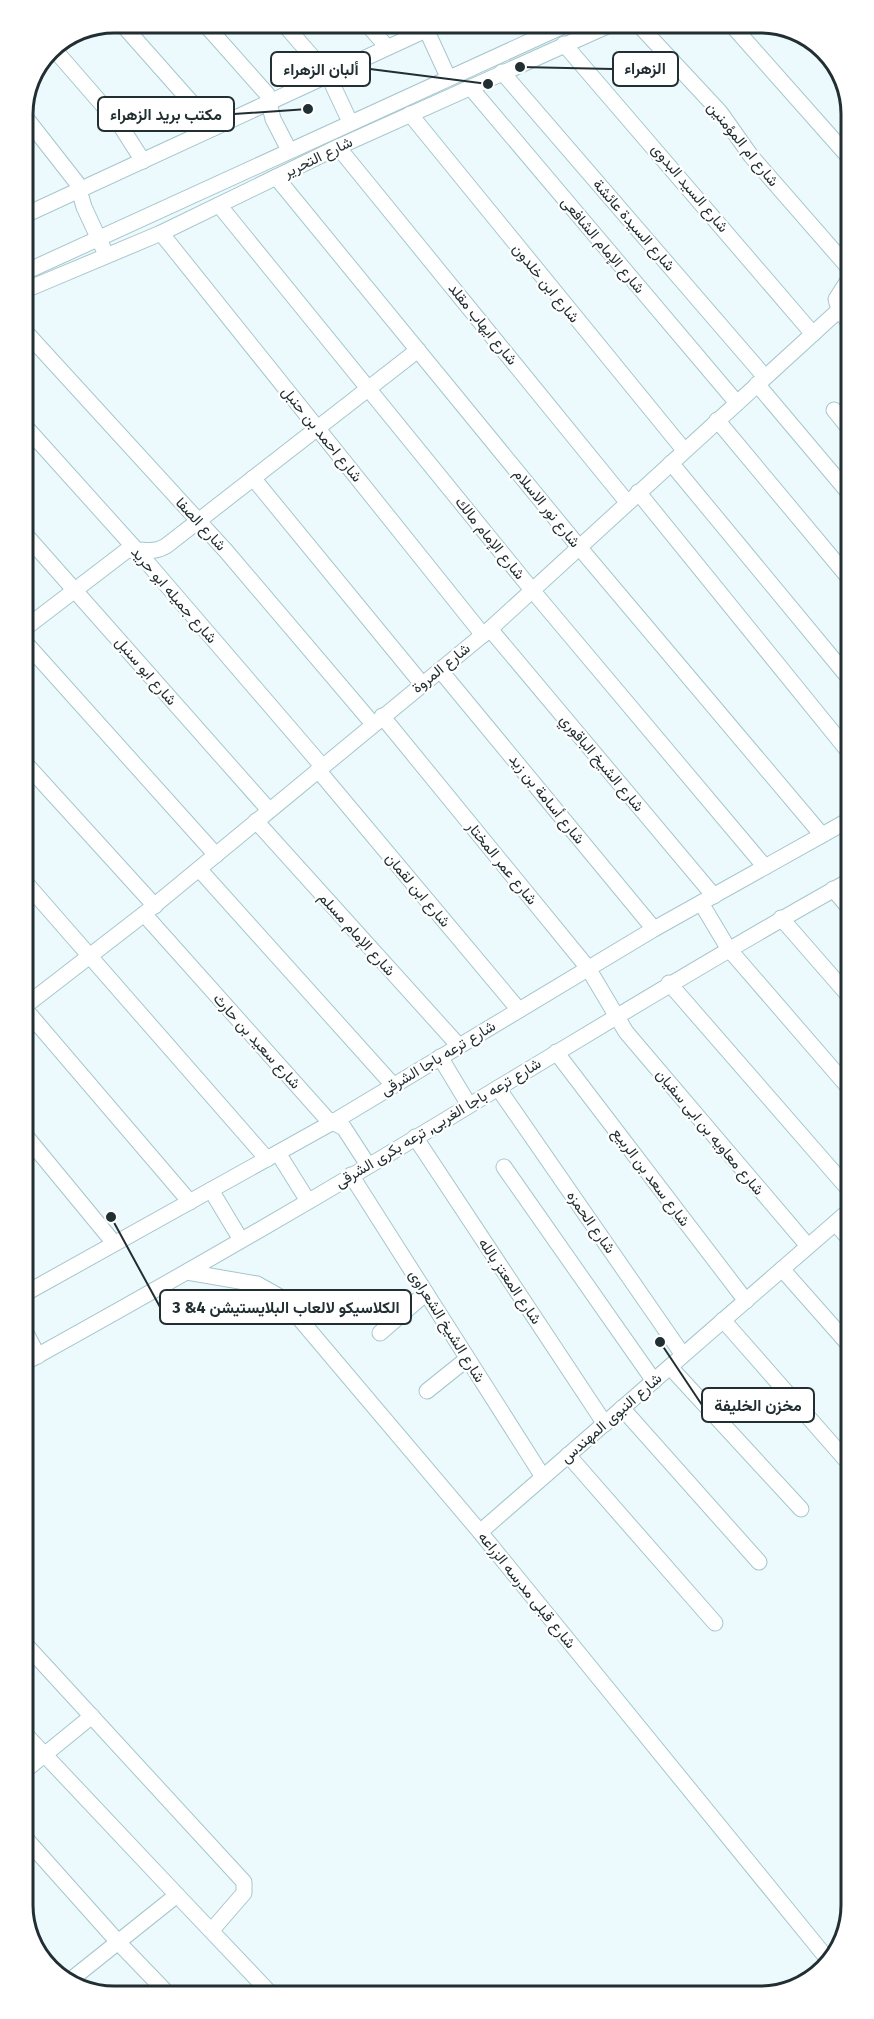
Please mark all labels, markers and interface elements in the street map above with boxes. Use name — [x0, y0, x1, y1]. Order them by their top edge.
callout: ألبان الزهراء — [271, 52, 370, 86]
callout: الزهراء — [613, 52, 678, 86]
text: الزهراء — [624, 59, 666, 79]
text: ألبان الزهراء — [283, 60, 359, 80]
callout: مكتب بريد الزهراء — [98, 97, 234, 131]
street label: شارع ام المؤمنين — [702, 98, 783, 191]
text: مكتب بريد الزهراء — [110, 105, 222, 125]
street label: شارع التحرير — [280, 133, 356, 184]
street label: شارع السيد البدوى — [646, 140, 732, 237]
street label: شارع السيدة عائشة — [588, 175, 679, 276]
street label: شارع الإمام الشافعى — [556, 193, 649, 298]
street label: شارع ابن خلدون — [507, 240, 583, 328]
street label: شارع ايهاب مقلد — [443, 280, 522, 370]
street label: شارع احمد بن حنبل — [276, 383, 366, 487]
street label: شارع نور الاسلام — [508, 465, 584, 552]
street label: شارع الإمام مالك — [450, 493, 529, 584]
street label: شارع الصفا — [170, 494, 230, 556]
street label: شارع جميله ابو حريد — [126, 543, 221, 648]
street label: شارع ابو سنبل — [110, 633, 181, 710]
street label: شارع المروة — [408, 639, 475, 699]
street label: شارع الشيخ الباقوري — [553, 711, 648, 818]
street label: شارع أسامة بن زيد — [504, 751, 589, 849]
street label: شارع عمر المختار — [461, 817, 541, 910]
street label: شارع ابن لقمان — [380, 849, 454, 932]
street label: شارع الإمام مسلم — [313, 889, 399, 981]
street label: شارع سعيد بن حارث — [208, 990, 305, 1094]
street label: شارع ترعه باجا الشرقى — [377, 1016, 500, 1101]
street label: شارع ترعه باجا الغربى, ترعه بكرى الشرقى — [332, 1054, 545, 1194]
street label: شارع معاويه بن ابى سفيان — [651, 1065, 768, 1200]
street label: شارع سعد بن الربيع — [607, 1124, 694, 1231]
street label: شارع الحمزه — [561, 1187, 619, 1258]
street label: شارع المعتز بالله — [473, 1235, 545, 1329]
street label: شارع الشيخ الشعراوى — [403, 1266, 489, 1387]
callout: الكلاسيكو لالعاب البلايستيشن 4& 3 — [160, 1290, 411, 1324]
text: الكلاسيكو لالعاب البلايستيشن 4& 3 — [171, 1298, 400, 1318]
street label: شارع النبوى المهندس — [557, 1369, 667, 1468]
callout: مخزن الخليفة — [702, 1388, 814, 1422]
text: مخزن الخليفة — [714, 1396, 802, 1416]
street label: شارع قبلى مدرسه الزراعه — [473, 1528, 580, 1653]

